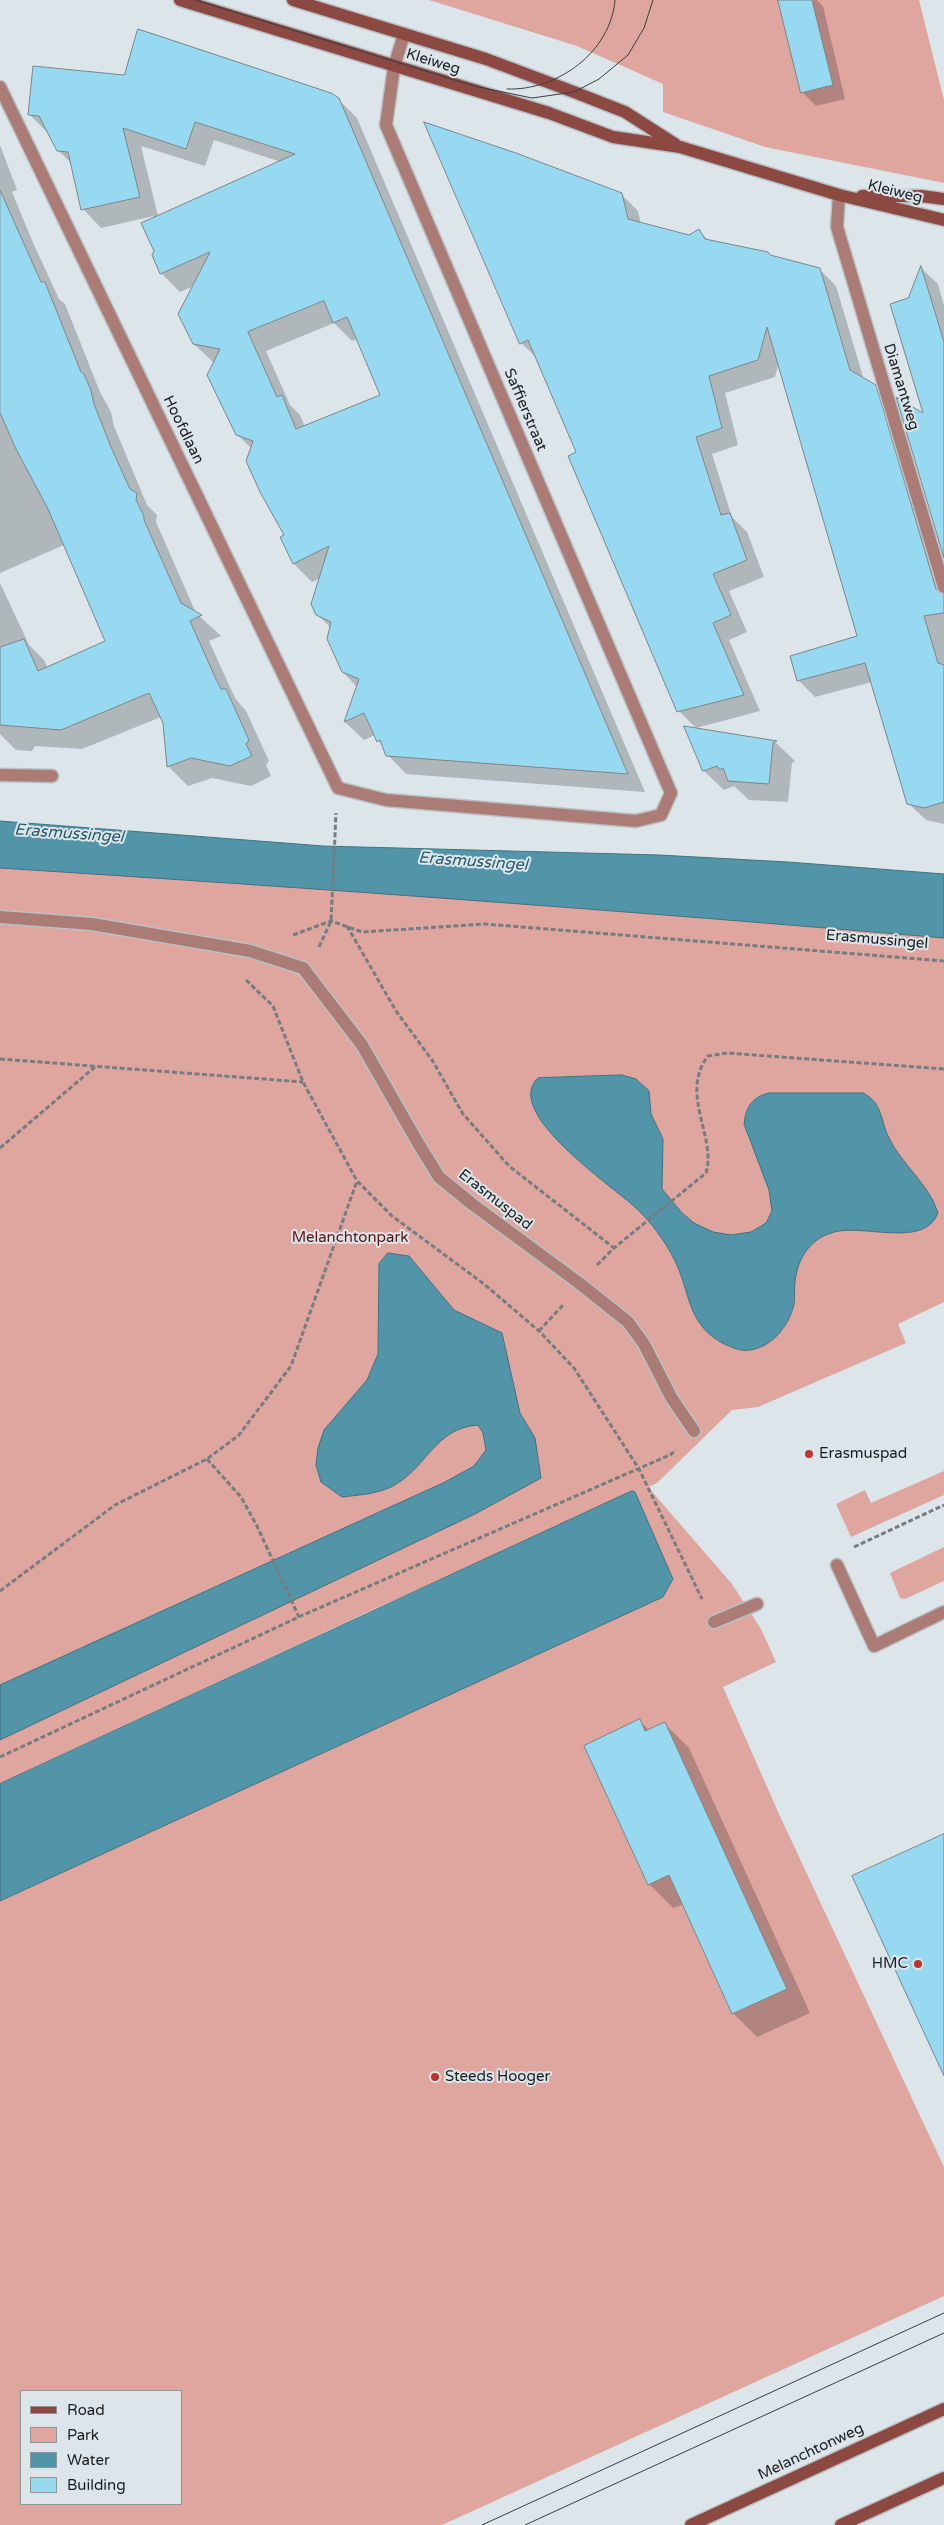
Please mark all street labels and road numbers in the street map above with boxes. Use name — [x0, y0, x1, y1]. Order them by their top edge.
street label: Kleiweg — [404, 45, 462, 79]
street label: Kleiweg — [866, 177, 924, 207]
street label: Diamantweg — [879, 341, 923, 433]
street label: Saffierstraat — [499, 366, 551, 454]
street label: Hoofdlaan — [159, 393, 207, 467]
street label: Erasmussingel — [825, 927, 929, 953]
street label: Erasmuspad — [455, 1166, 535, 1234]
street label: Melanchtonweg — [755, 2420, 867, 2484]

